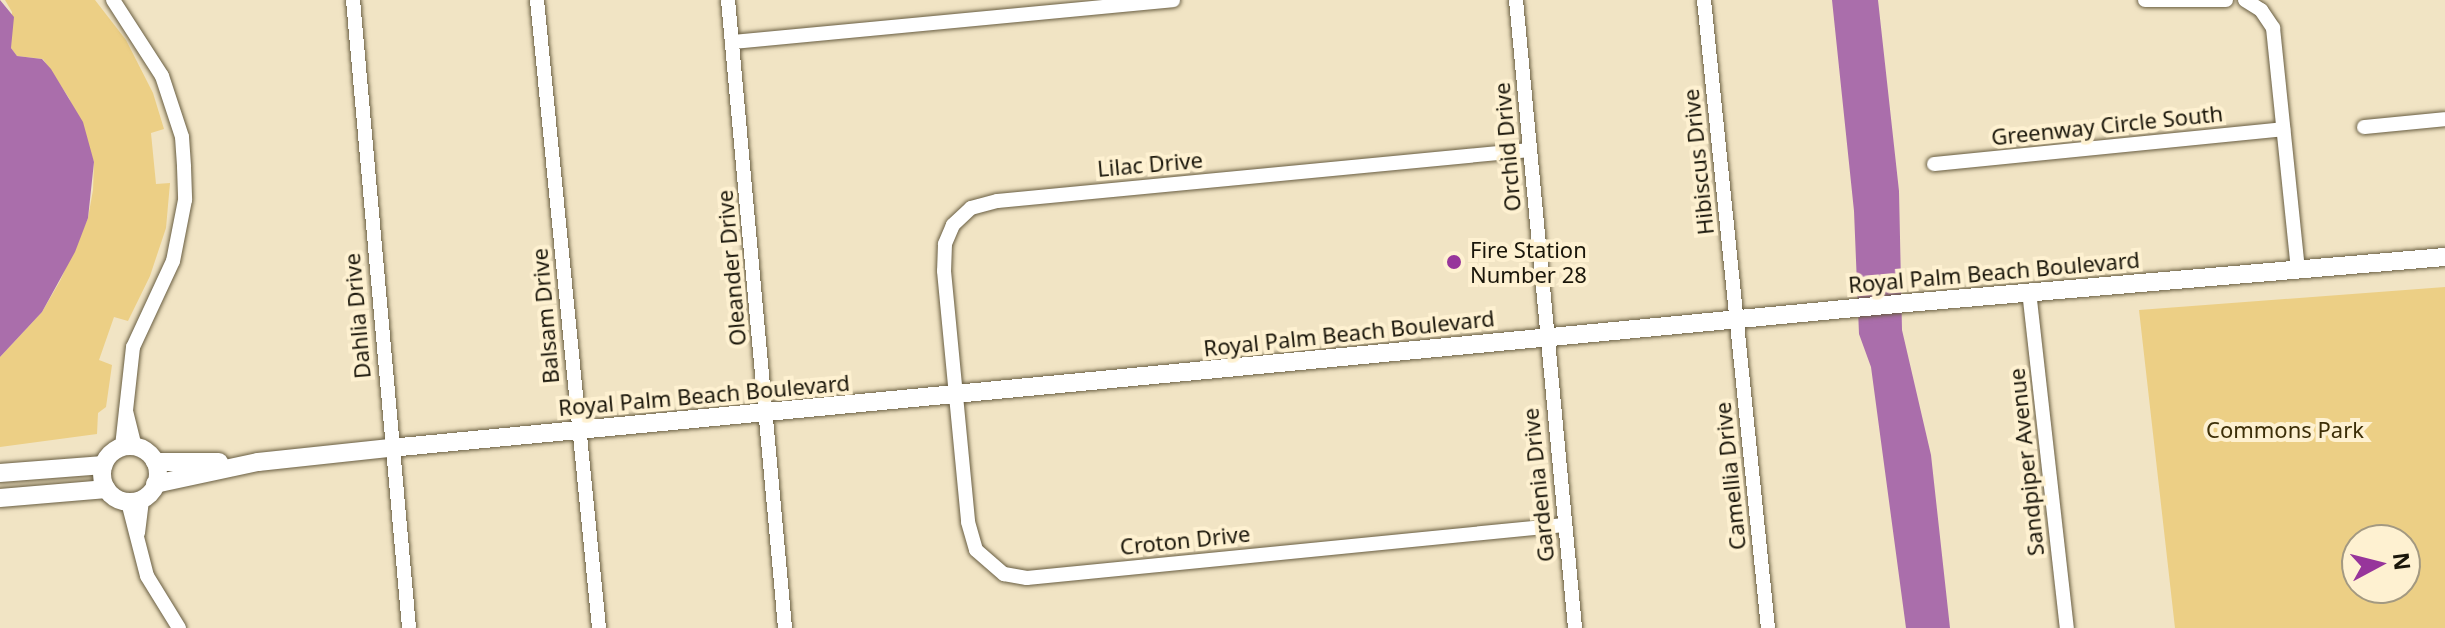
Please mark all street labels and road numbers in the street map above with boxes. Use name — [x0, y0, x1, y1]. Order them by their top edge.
street label: Orchid Drive — [1488, 81, 1526, 213]
street label: Hibiscus Drive — [1677, 88, 1719, 236]
street label: Greenway Circle South — [1990, 100, 2224, 150]
street label: Lilac Drive — [1096, 146, 1204, 182]
street label: Oleander Drive — [711, 189, 751, 347]
street label: Royal Palm Beach Boulevard — [1847, 246, 2141, 298]
street label: Balsam Drive — [526, 247, 564, 385]
street label: Dahlia Drive — [338, 252, 376, 380]
street label: Royal Palm Beach Boulevard — [1202, 305, 1496, 361]
street label: Sandpiper Avenue — [2003, 367, 2049, 557]
street label: Royal Palm Beach Boulevard — [557, 369, 851, 421]
street label: Camellia Drive — [1709, 401, 1751, 551]
street label: Gardenia Drive — [1517, 407, 1559, 563]
street label: Croton Drive — [1119, 520, 1251, 560]

